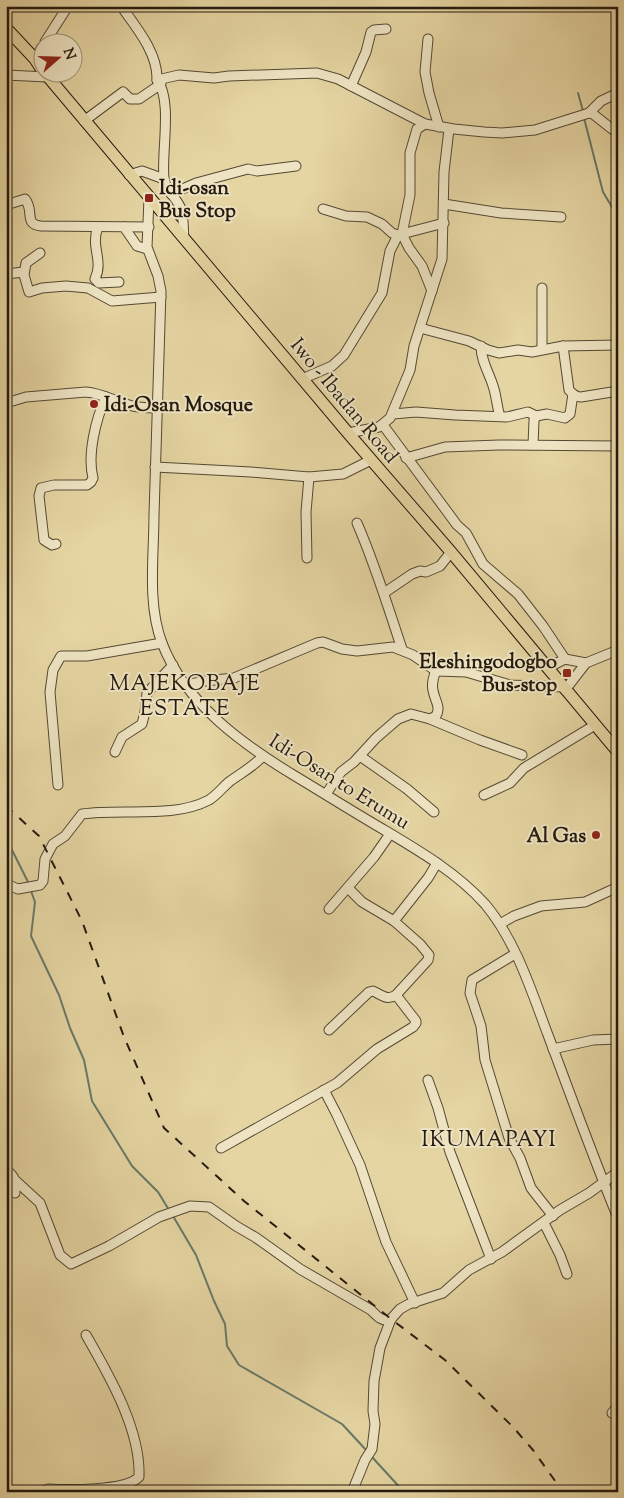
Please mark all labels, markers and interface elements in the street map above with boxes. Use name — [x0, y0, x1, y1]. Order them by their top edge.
north arrow — [32, 32, 82, 82]
text: N — [57, 46, 80, 63]
place label: Idi-osan Bus Stop — [159, 175, 236, 227]
marker: Idi-osan Bus Stop — [143, 192, 155, 204]
street label: Iwo - Ibadan Road — [282, 333, 404, 471]
place label: Idi-Osan Mosque — [104, 392, 253, 421]
marker: Idi-Osan Mosque — [88, 398, 100, 410]
place label: Eleshingodogbo Bus-stop — [419, 649, 557, 701]
marker: Eleshingodogbo Bus-stop — [561, 667, 573, 679]
district label: MAJEKOBAJE ESTATE — [109, 669, 261, 726]
street label: Idi-Osan to Erumu — [263, 728, 415, 838]
place label: Al Gas — [526, 823, 586, 852]
marker: Al Gas — [590, 829, 602, 841]
district label: IKUMAPAYI — [421, 1125, 557, 1157]

